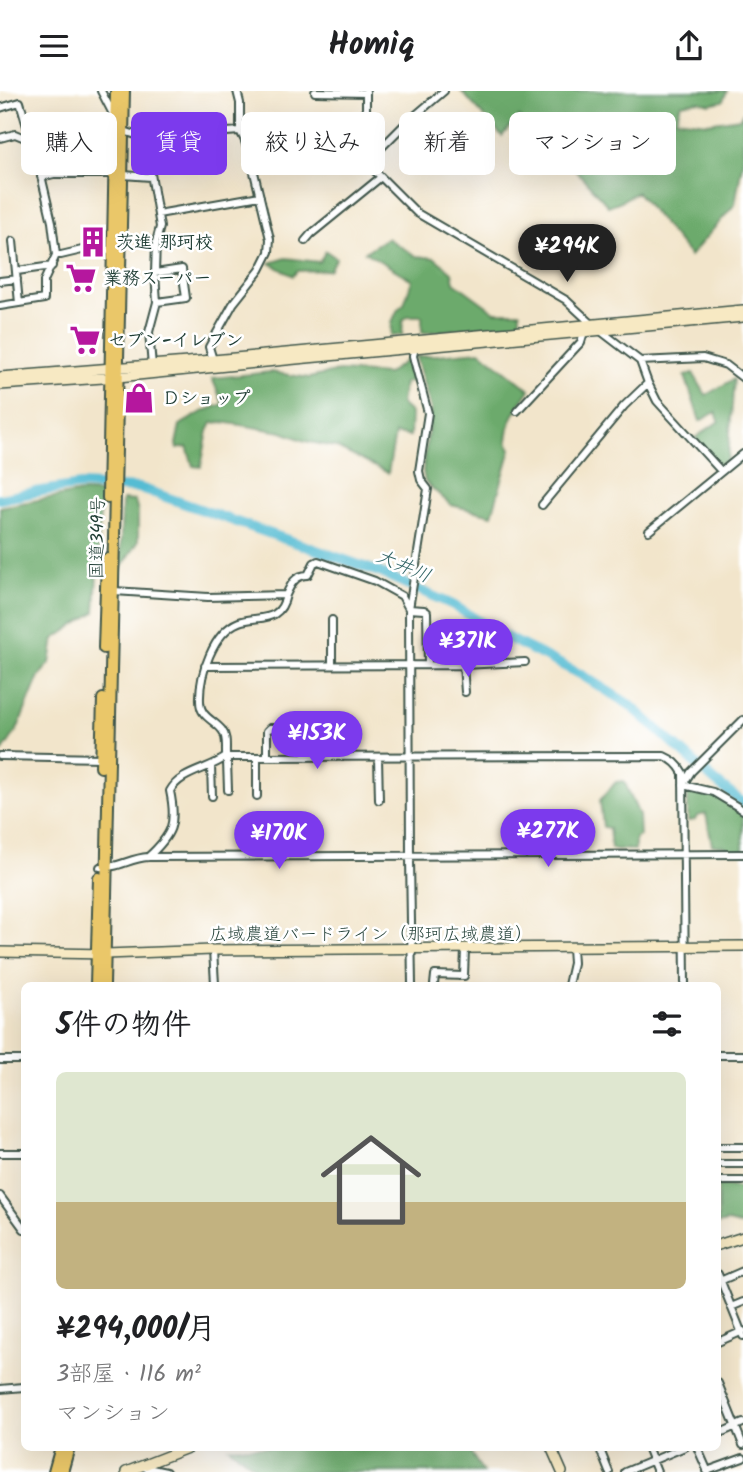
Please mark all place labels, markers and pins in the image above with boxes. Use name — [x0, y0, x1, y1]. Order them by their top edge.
building icon: 茨進 那珂校 — [76, 225, 110, 259]
pin: ¥294K — [518, 225, 616, 284]
place label: 茨進 那珂校 — [116, 229, 213, 258]
supermarket icon: 業務スーパー — [64, 261, 98, 295]
place label: 業務スーパー — [104, 265, 211, 294]
supermarket icon: セブン-イレブン — [68, 323, 102, 357]
place label: セブン-イレブン — [108, 327, 244, 356]
shop icon: Ｄショップ — [122, 381, 156, 415]
place label: Ｄショップ — [162, 385, 251, 414]
pin: ¥371K — [419, 619, 517, 679]
pin: ¥153K — [268, 711, 366, 771]
pin: ¥277K — [499, 809, 597, 869]
pin: ¥170K — [230, 811, 328, 871]

